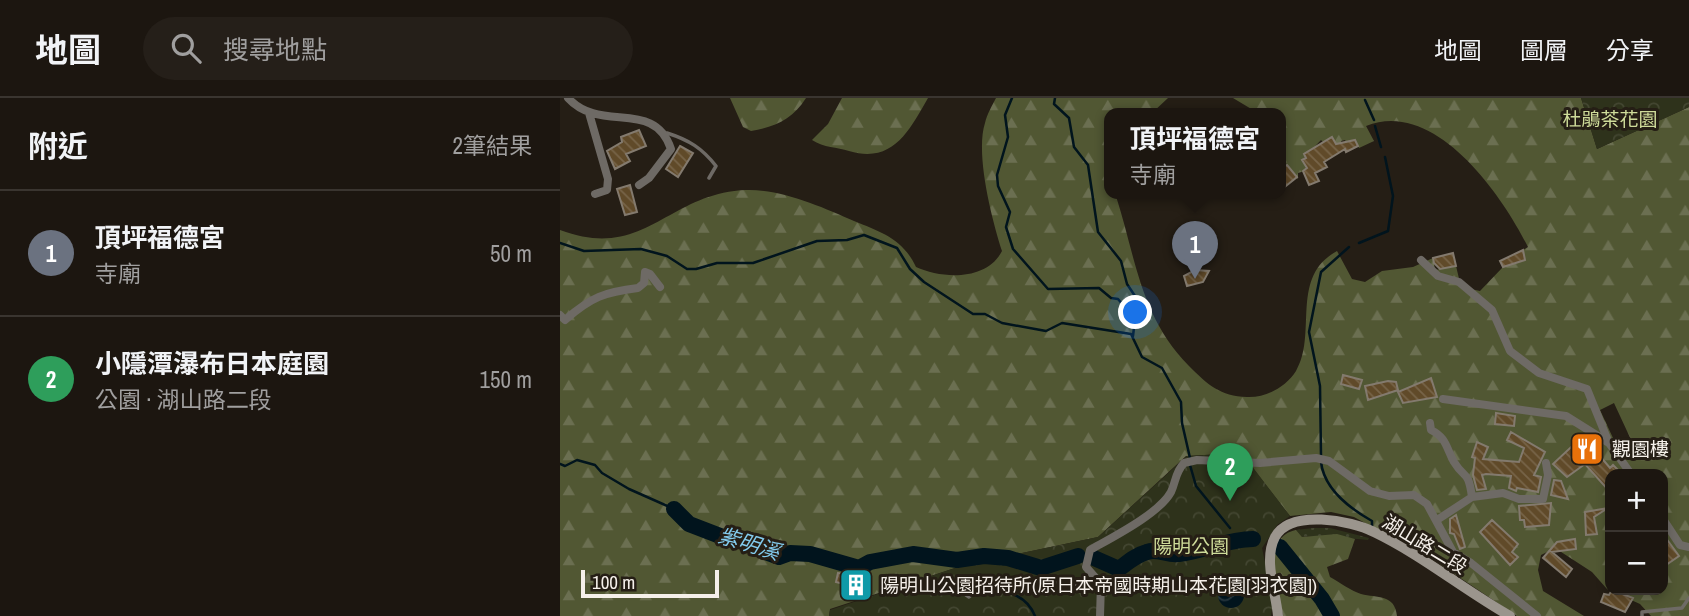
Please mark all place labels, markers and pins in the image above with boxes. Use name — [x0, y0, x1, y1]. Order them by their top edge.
pin: 1 — [1172, 221, 1218, 279]
restaurant icon: 觀園樓 — [1568, 430, 1606, 468]
place label: 觀園樓 — [1612, 436, 1669, 462]
pin: 2 — [1207, 443, 1253, 501]
building icon: 陽明山公園招待所(原日本帝國時期山本花園[羽衣園]) — [837, 566, 875, 604]
place label: 陽明山公園招待所(原日本帝國時期山本花園[羽衣園]) — [880, 572, 1317, 598]

